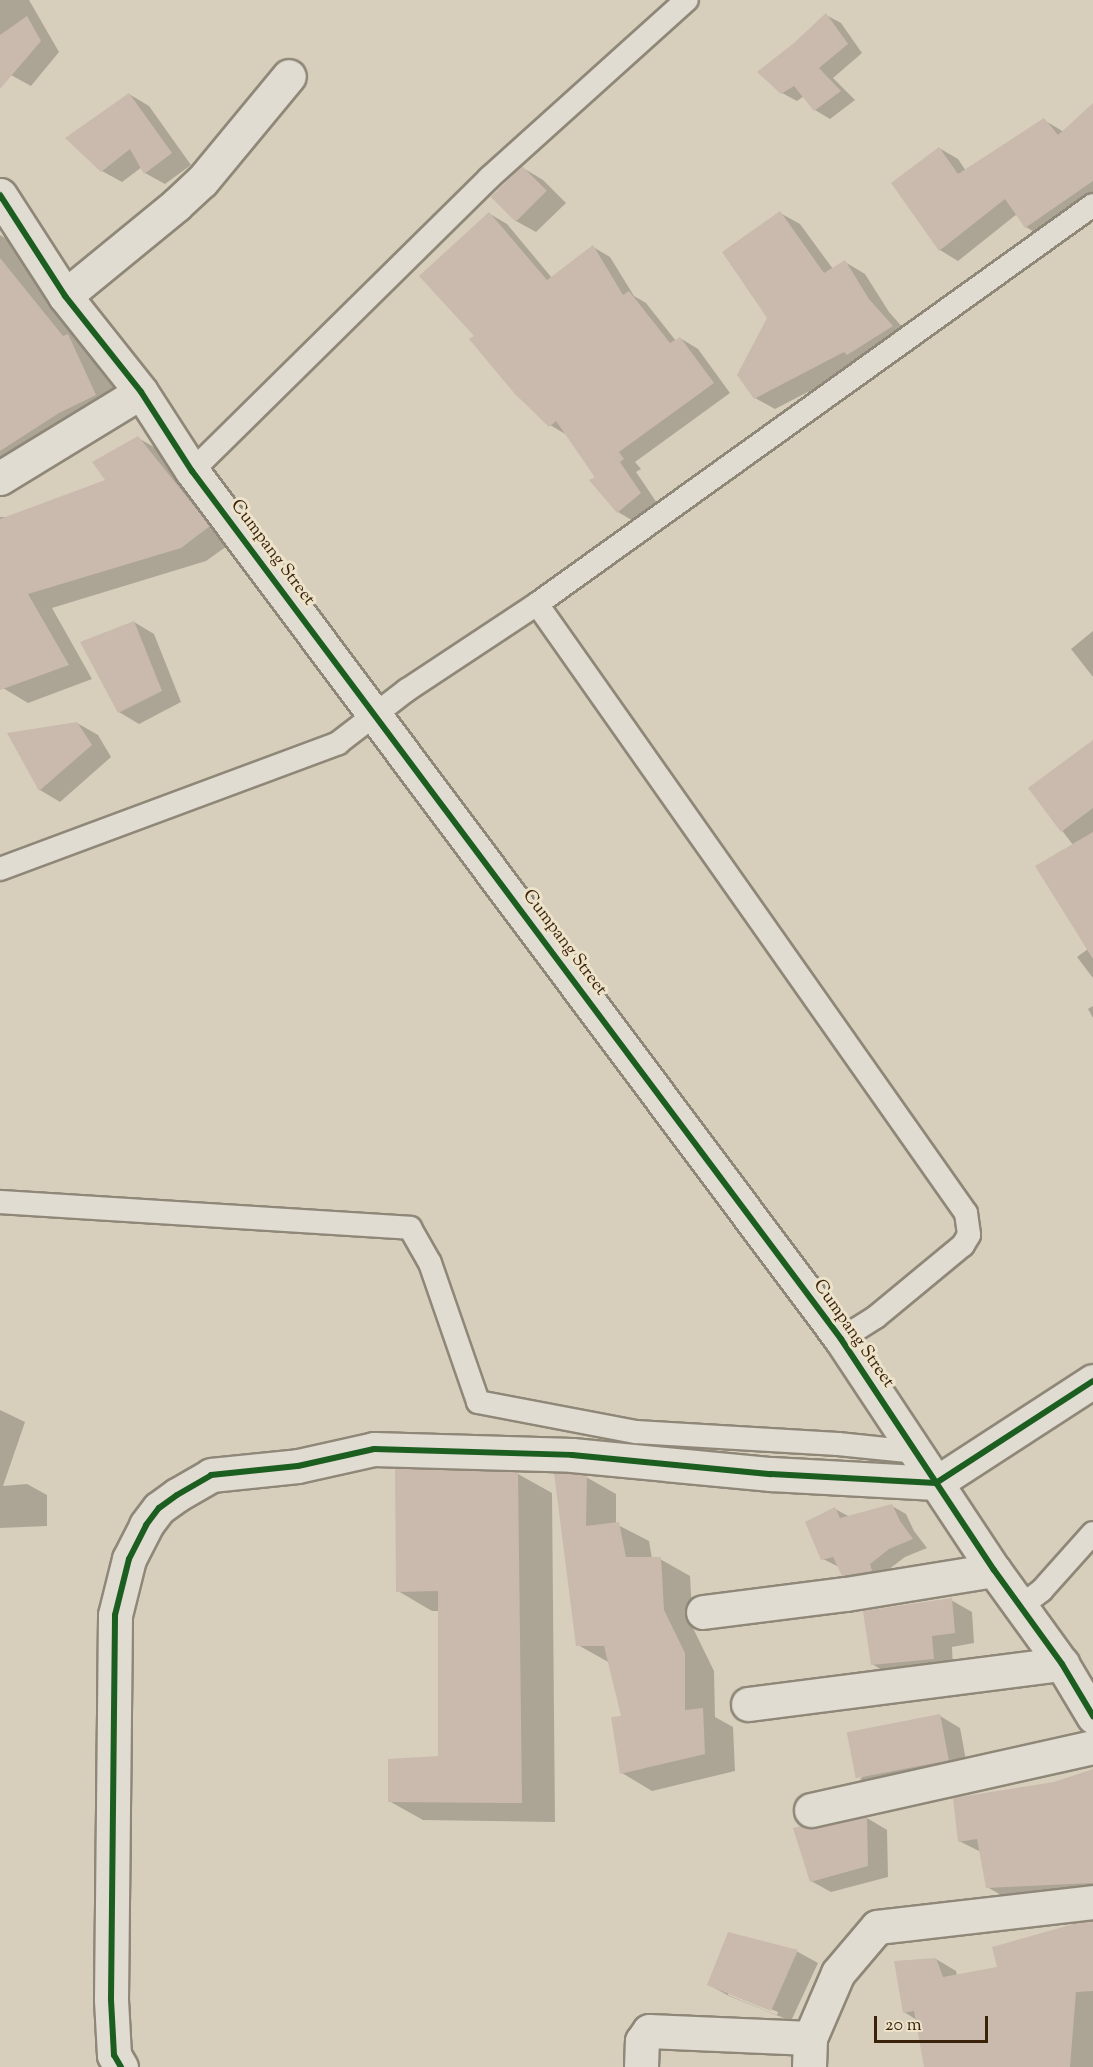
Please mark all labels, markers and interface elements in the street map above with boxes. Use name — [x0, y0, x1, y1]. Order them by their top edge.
street label: Cumpang Street — [225, 496, 319, 610]
street label: Cumpang Street — [517, 886, 611, 1000]
street label: Cumpang Street — [808, 1276, 898, 1392]
scale bar — [877, 2004, 991, 2042]
text: 20 m — [885, 2013, 922, 2039]

